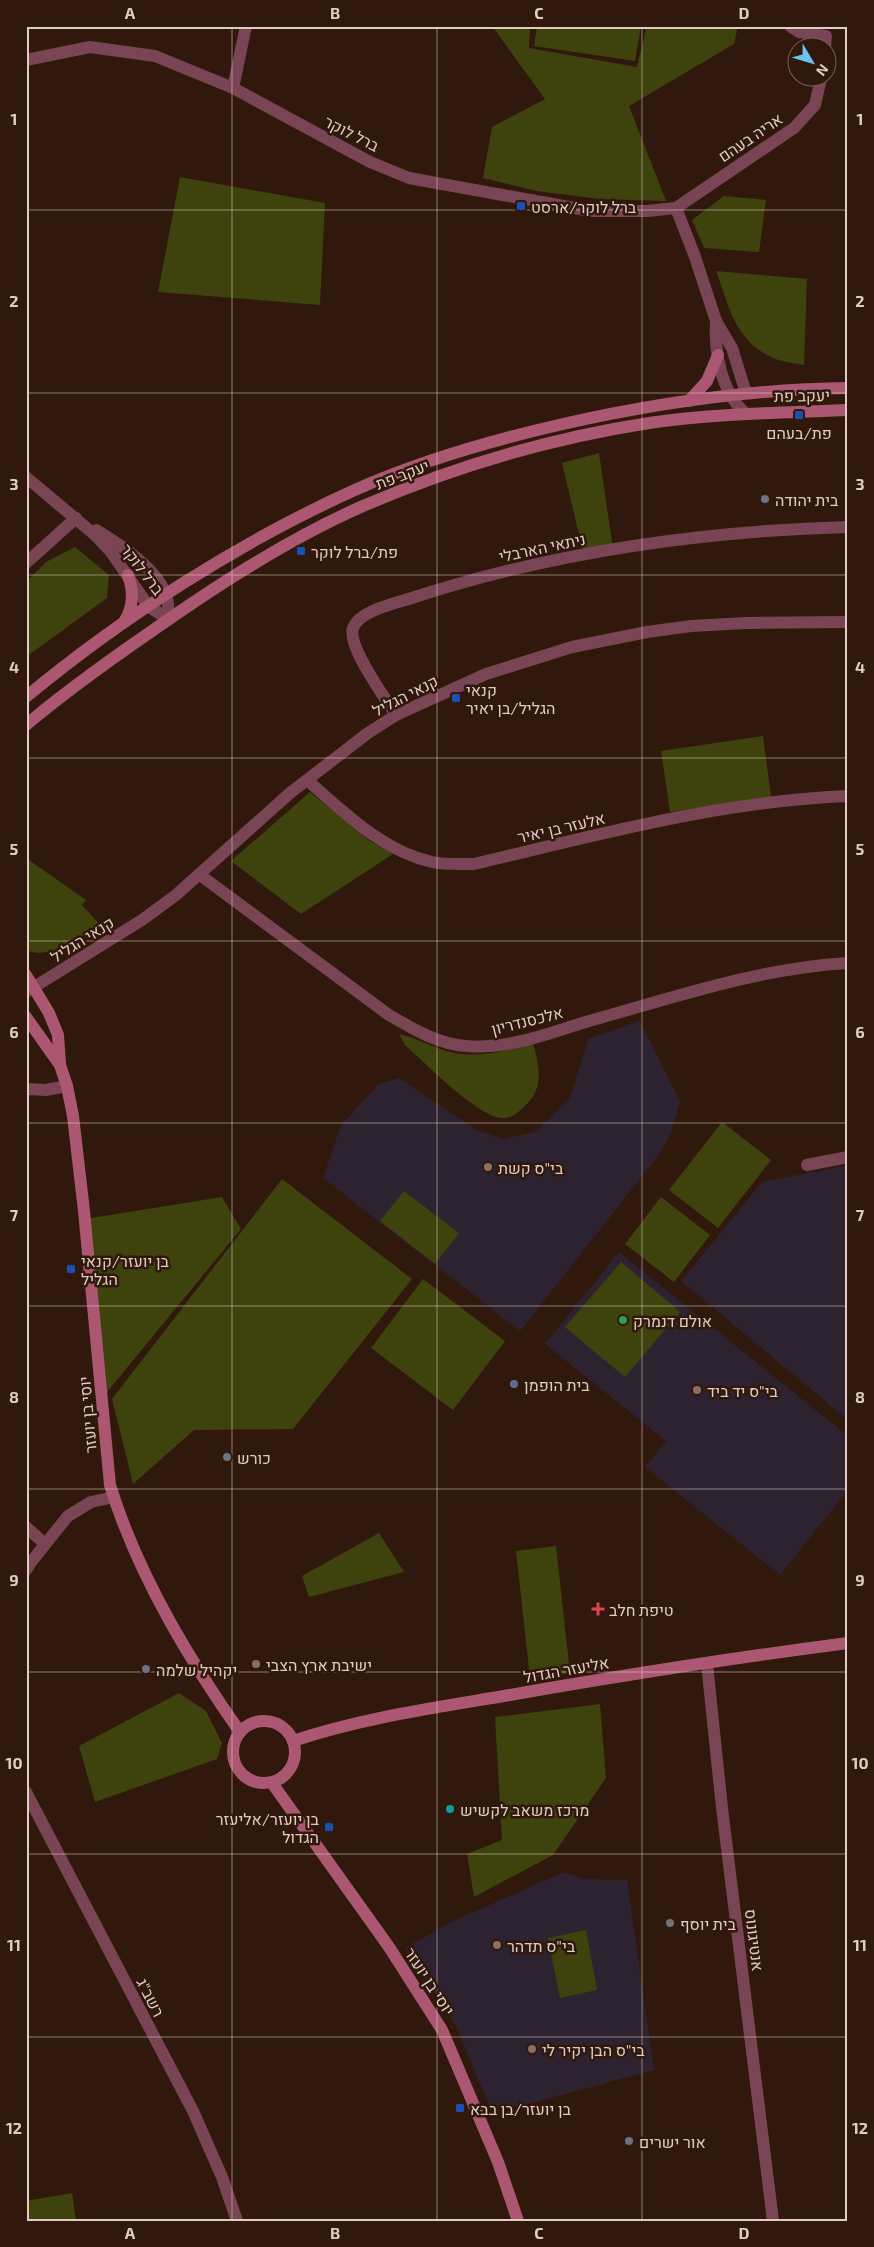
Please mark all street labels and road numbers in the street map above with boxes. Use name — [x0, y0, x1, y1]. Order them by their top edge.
street label: אריה בעהם — [714, 109, 786, 165]
street label: ברל לוקר — [321, 111, 383, 155]
street label: יעקב פת — [774, 385, 830, 405]
street label: יעקב פת — [372, 455, 432, 493]
street label: ניתאי הארבלי — [497, 529, 587, 565]
street label: ברל לוקר — [118, 540, 169, 599]
street label: קנאי הגליל — [369, 670, 441, 720]
street label: אלעזר בן יאיר — [515, 808, 607, 846]
street label: קנאי הגליל — [47, 912, 117, 966]
street label: אלכסנדריון — [489, 1002, 565, 1038]
street label: יוסי בן יועזר — [74, 1376, 100, 1454]
street label: אליעזר הגדול — [522, 1652, 610, 1686]
street label: אנטיגונוס — [742, 1908, 768, 1972]
street label: יוסי בן יועזר — [401, 1944, 459, 2018]
street label: רשב"ג — [133, 1974, 169, 2020]

